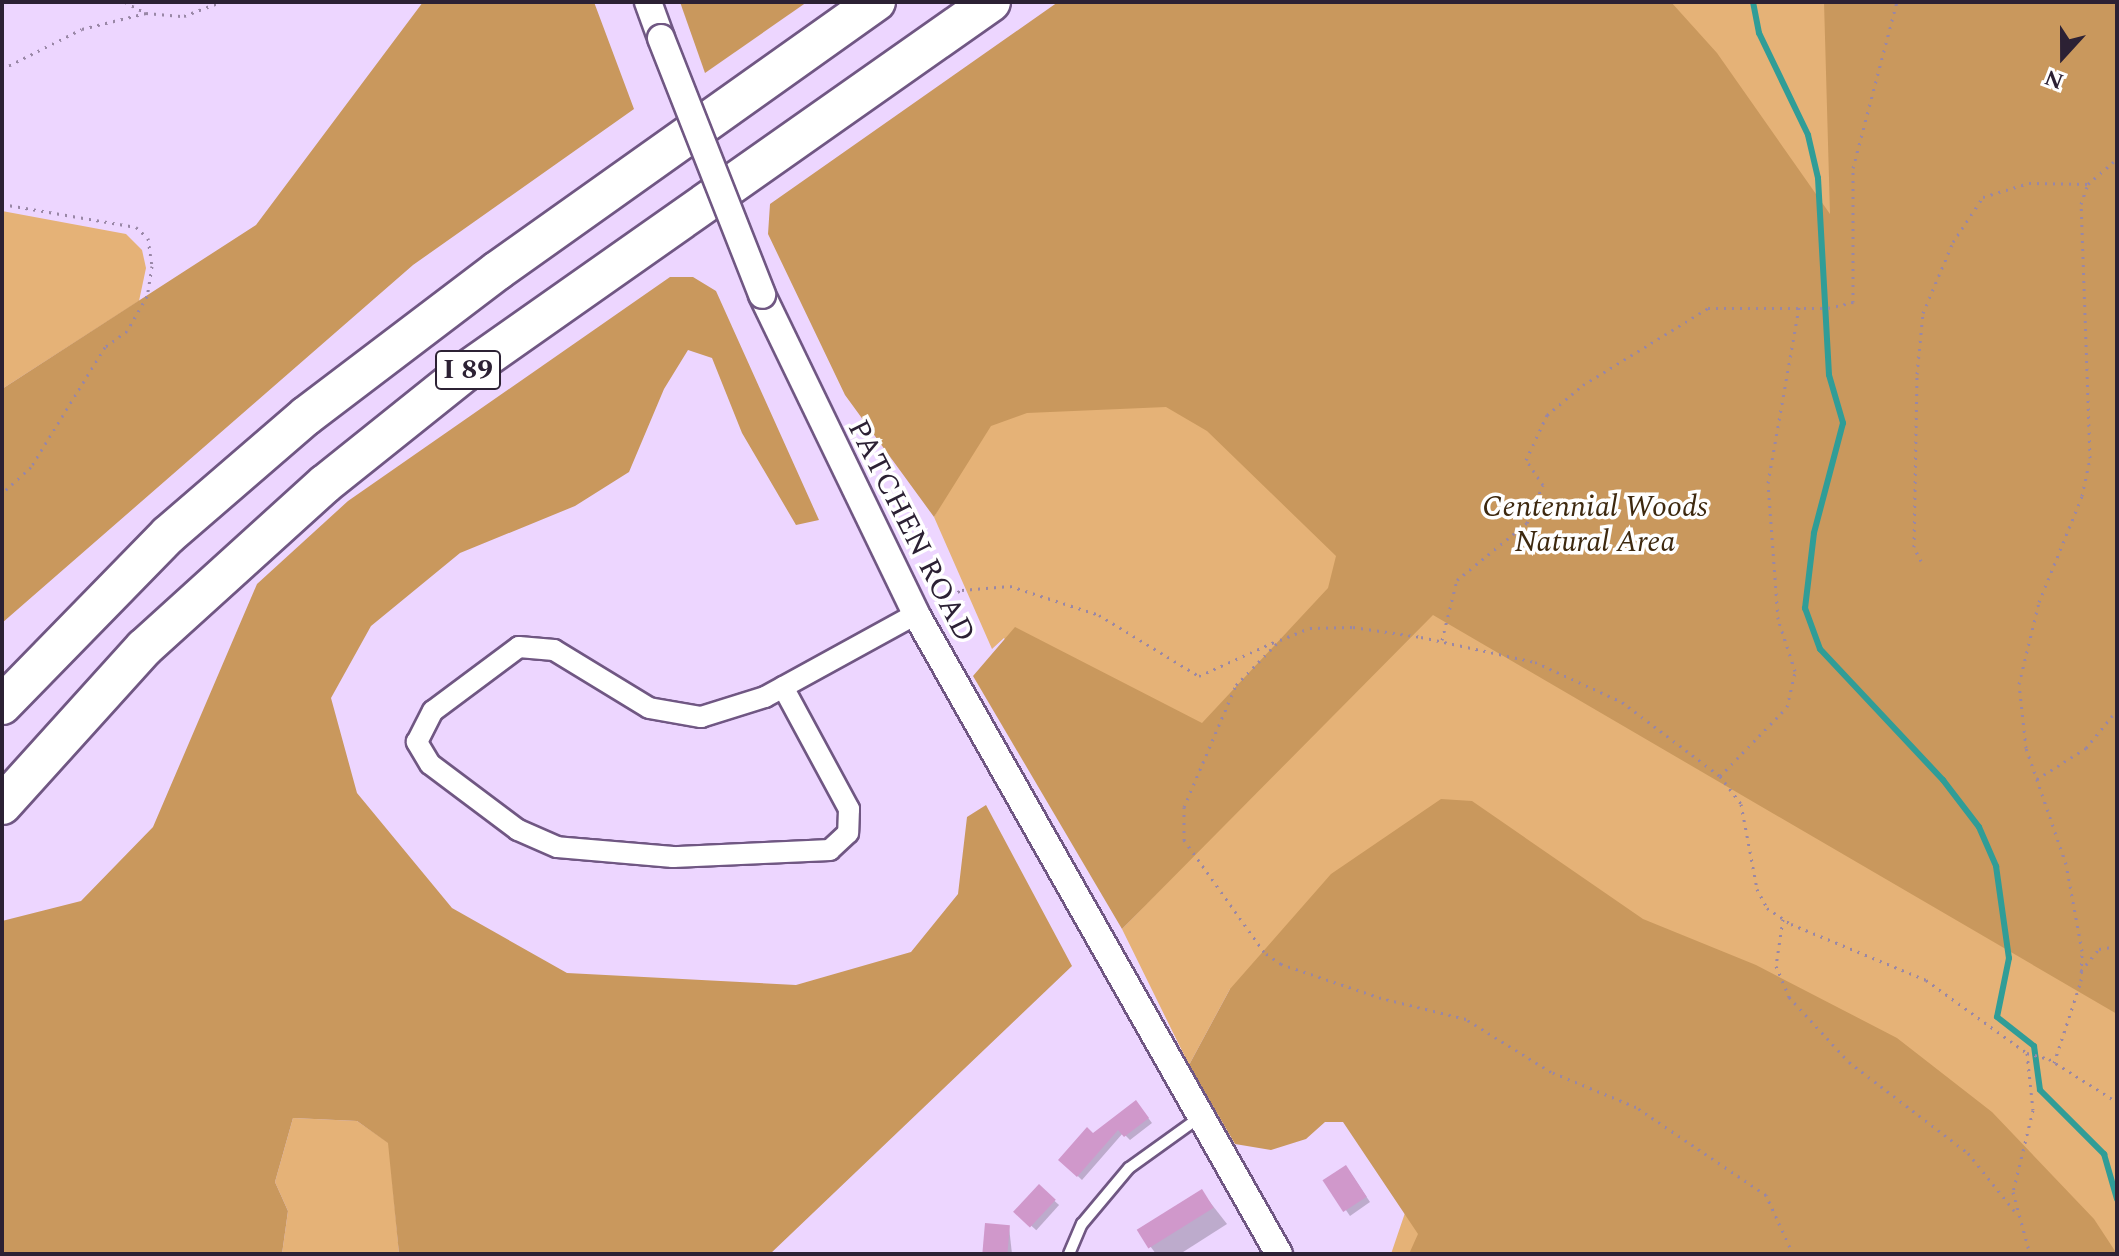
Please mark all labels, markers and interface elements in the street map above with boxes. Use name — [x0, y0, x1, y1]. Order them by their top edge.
north arrow — [2023, 16, 2103, 96]
text: N — [2040, 60, 2069, 97]
road number: I 89 — [434, 346, 502, 394]
street label: PATCHEN ROAD — [839, 414, 983, 648]
park label: Centennial Woods Natural Area — [1482, 489, 1708, 560]

